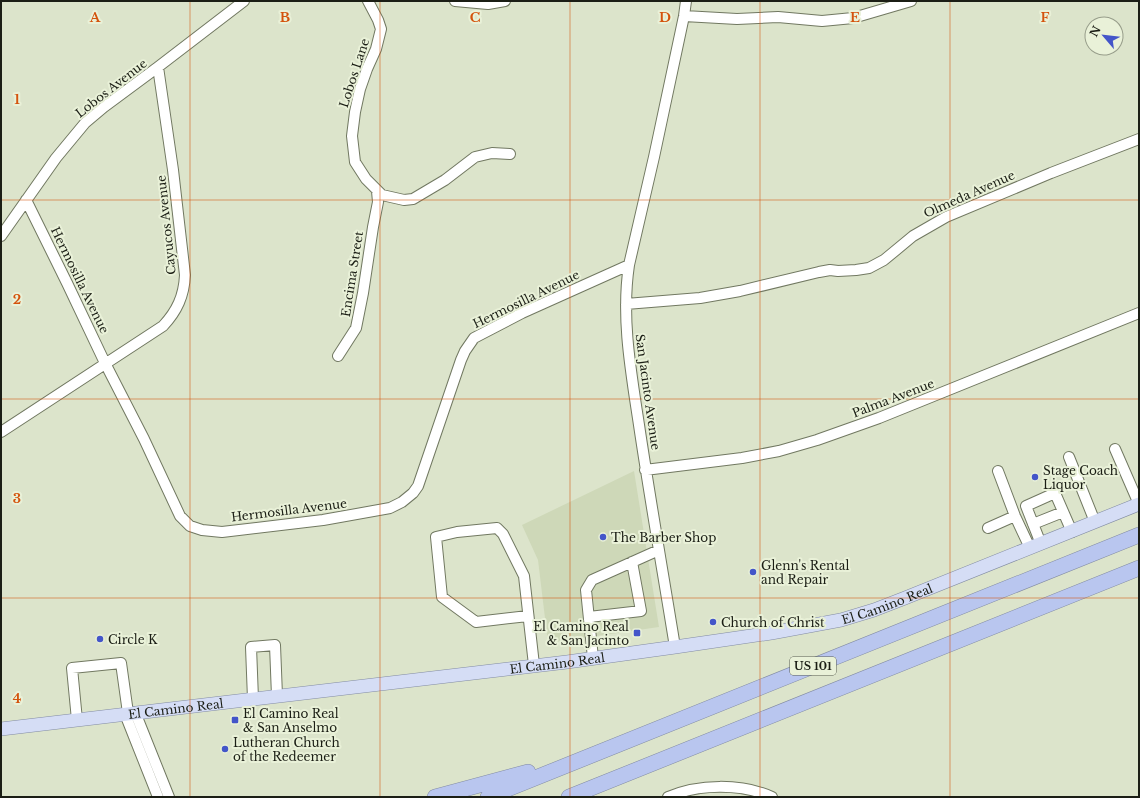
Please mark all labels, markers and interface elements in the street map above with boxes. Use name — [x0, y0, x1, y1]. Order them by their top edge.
text: A — [89, 9, 101, 26]
text: B — [280, 9, 290, 26]
text: C — [470, 9, 481, 26]
text: D — [659, 9, 671, 26]
text: E — [850, 9, 860, 26]
text: F — [1041, 9, 1050, 26]
north arrow — [1084, 16, 1124, 56]
text: N — [1087, 23, 1104, 39]
street label: Lobos Lane — [336, 36, 372, 109]
street label: Lobos Avenue — [72, 55, 150, 121]
text: 1 — [14, 91, 20, 108]
street label: Olmeda Avenue — [921, 167, 1017, 221]
street label: Cayucos Avenue — [153, 174, 179, 276]
street label: Hermosilla Avenue — [48, 224, 112, 336]
street label: Encima Street — [338, 230, 366, 318]
street label: Hermosilla Avenue — [470, 267, 582, 331]
text: 2 — [13, 291, 21, 308]
street label: San Jacinto Avenue — [632, 333, 664, 451]
street label: Palma Avenue — [850, 375, 936, 421]
place label: Stage Coach Liquor — [1043, 463, 1118, 492]
marker: Stage Coach Liquor — [1030, 472, 1040, 482]
text: 3 — [13, 490, 21, 507]
street label: Hermosilla Avenue — [230, 495, 348, 525]
place label: The Barber Shop — [611, 530, 716, 545]
marker: The Barber Shop — [598, 532, 608, 542]
place label: Glenn's Rental and Repair — [761, 558, 850, 587]
marker: Glenn's Rental and Repair — [748, 567, 758, 577]
street label: El Camino Real — [840, 580, 935, 627]
place label: Church of Christ — [721, 615, 825, 630]
marker: Church of Christ — [708, 617, 718, 627]
place label: El Camino Real & San Jacinto — [533, 619, 629, 648]
marker: El Camino Real & San Jacinto — [632, 628, 642, 638]
place label: Circle K — [108, 632, 158, 647]
marker: Circle K — [95, 634, 105, 644]
street label: El Camino Real — [509, 649, 606, 676]
road number: US 101 — [790, 657, 836, 675]
text: 4 — [13, 690, 22, 707]
street label: El Camino Real — [127, 695, 224, 721]
place label: El Camino Real & San Anselmo — [243, 706, 339, 735]
marker: El Camino Real & San Anselmo — [230, 715, 240, 725]
place label: Lutheran Church of the Redeemer — [233, 735, 340, 764]
marker: Lutheran Church of the Redeemer — [220, 744, 230, 754]

